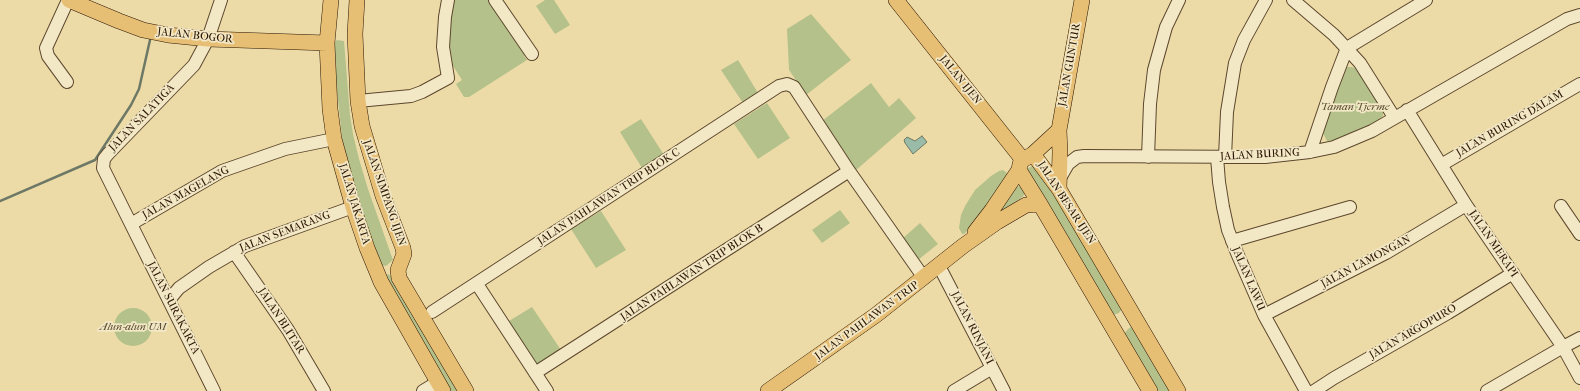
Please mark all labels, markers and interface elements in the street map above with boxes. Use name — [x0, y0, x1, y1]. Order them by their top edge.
street label: JALAN GUNTUR — [1056, 22, 1084, 108]
street label: JALAN BOGOR — [156, 25, 234, 47]
street label: JALAN IJEN — [936, 53, 984, 107]
street label: JALAN SALATIGA — [106, 81, 178, 155]
street label: JALAN BURING DALAM — [1454, 88, 1566, 160]
park label: Taman Tjerme — [1321, 100, 1389, 114]
street label: JALAN SIMPANG IJEN — [360, 138, 408, 248]
street label: JALAN PAHLAWAN TRIP BLOK C — [535, 146, 683, 248]
street label: JALAN BURING — [1220, 146, 1300, 164]
street label: JALAN BESAR IJEN — [1034, 159, 1098, 247]
street label: JALAN JAKARTA — [335, 162, 373, 246]
street label: JALAN MAGELANG — [140, 164, 232, 222]
street label: JALAN MERAPI — [1466, 208, 1520, 280]
street label: JALAN SEMARANG — [238, 209, 332, 255]
street label: JALAN PAHLAWAN TRIP BLOK B — [618, 222, 766, 324]
street label: JALAN LAMONGAN — [1319, 233, 1413, 291]
street label: JALAN LAWU — [1229, 245, 1267, 313]
street label: JALAN SURAKARTA — [144, 259, 202, 357]
street label: JALAN PAHLAWAN TRIP — [812, 279, 922, 363]
street label: JALAN BLITAR — [255, 286, 307, 356]
street label: JALAN RINJANI — [948, 289, 996, 367]
street label: JALAN ARGOPURO — [1367, 302, 1459, 362]
park label: Alun-alun UM — [100, 320, 166, 334]

